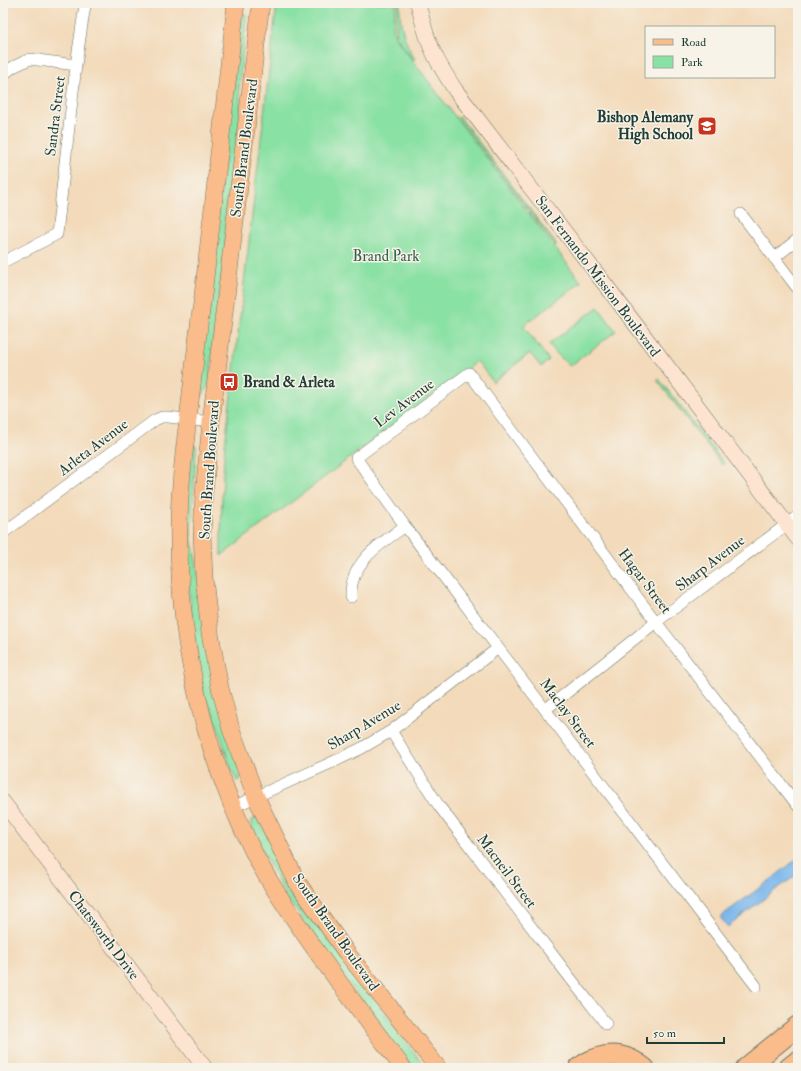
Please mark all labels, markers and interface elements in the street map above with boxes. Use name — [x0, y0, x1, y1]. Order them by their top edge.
legend — [645, 26, 775, 78]
text: Road — [681, 35, 706, 50]
text: Park — [681, 55, 703, 70]
street label: Sandra Street — [41, 75, 70, 157]
street label: South Brand Boulevard — [227, 77, 262, 218]
place label: Bishop Alemany High School — [597, 108, 694, 145]
school or university icon: Bishop Alemany High School — [696, 115, 718, 137]
street label: San Fernando Mission Boulevard — [531, 192, 665, 361]
park label: Brand Park — [352, 247, 420, 266]
bus stop icon: Brand & Arleta — [218, 371, 240, 393]
place label: Brand & Arleta — [243, 373, 335, 392]
street label: Lev Avenue — [371, 375, 438, 432]
street label: South Brand Boulevard — [195, 399, 224, 540]
street label: Arleta Avenue — [54, 415, 132, 480]
street label: Sharp Avenue — [672, 531, 749, 597]
street label: Hagar Street — [614, 545, 675, 618]
street label: Maclay Street — [535, 675, 600, 752]
street label: Sharp Avenue — [324, 696, 405, 756]
street label: Macneil Street — [473, 831, 541, 912]
street label: South Brand Boulevard — [288, 870, 384, 995]
street label: Chatsworth Drive — [64, 887, 143, 984]
scale bar — [647, 1019, 724, 1045]
text: 50 m — [653, 1026, 677, 1041]

